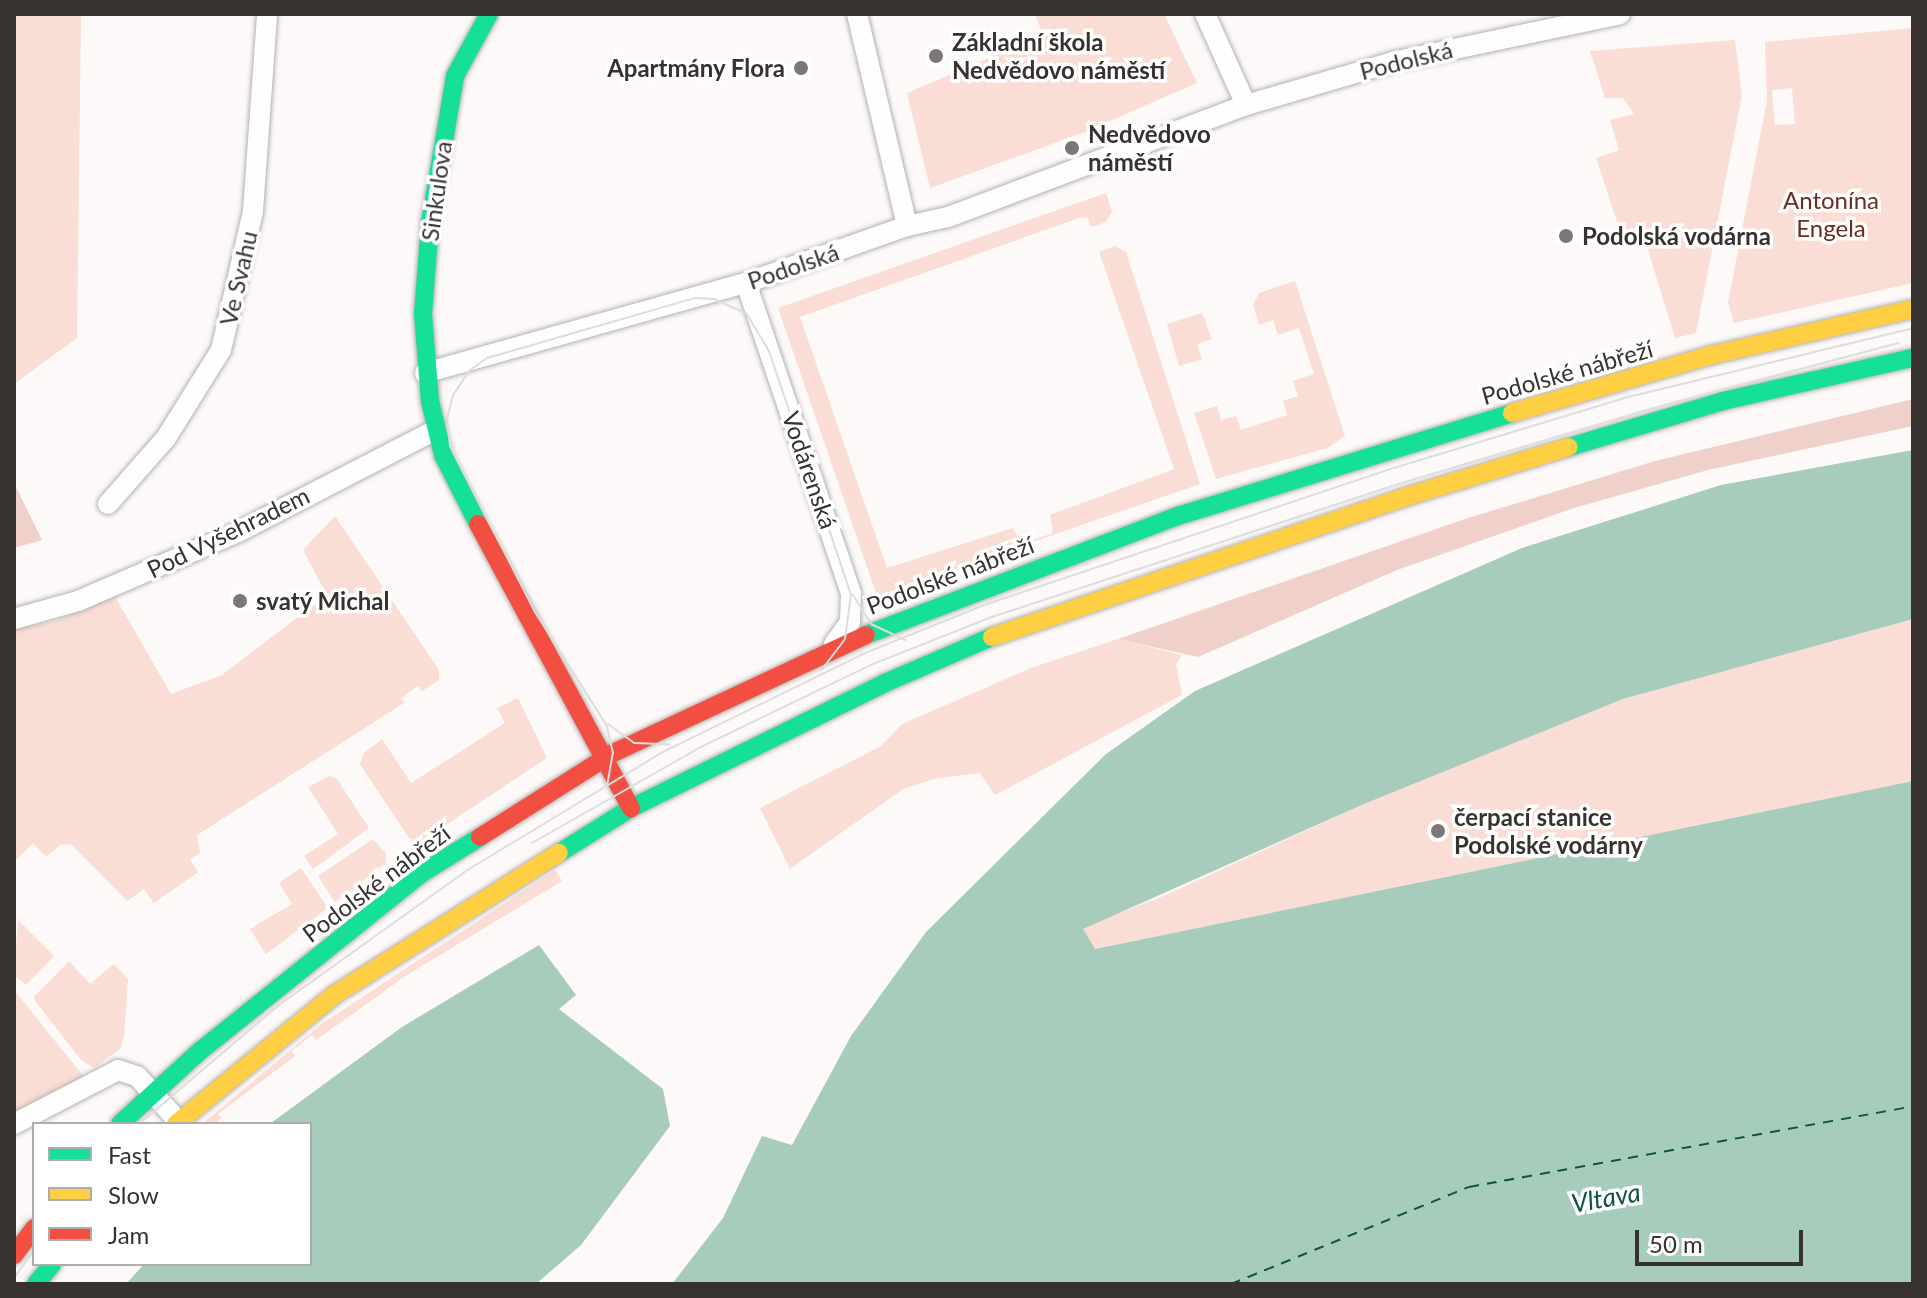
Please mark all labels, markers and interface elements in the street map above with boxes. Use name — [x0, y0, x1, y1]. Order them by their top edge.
place label: Základní škola Nedvědovo náměstí — [952, 28, 1165, 84]
street label: Podolská — [1357, 35, 1455, 85]
marker: Základní škola Nedvědovo náměstí — [927, 47, 945, 65]
place label: Apartmány Flora — [607, 54, 785, 82]
marker: Apartmány Flora — [792, 59, 810, 77]
place label: Nedvědovo náměstí — [1088, 120, 1211, 176]
street label: Sinkulova — [415, 139, 457, 243]
marker: Nedvědovo náměstí — [1063, 139, 1081, 157]
park label: Antonína Engela — [1783, 186, 1879, 242]
place label: Podolská vodárna — [1582, 222, 1771, 250]
marker: Podolská vodárna — [1557, 227, 1575, 245]
street label: Ve Svahu — [213, 228, 263, 328]
street label: Podolská — [744, 237, 842, 295]
street label: Podolské nábřeží — [1478, 334, 1656, 410]
street label: Vodárenská — [776, 408, 844, 532]
street label: Pod Vyšehradem — [142, 480, 314, 584]
street label: Podolské nábřeží — [862, 530, 1038, 620]
place label: svatý Michal — [256, 587, 390, 615]
marker: svatý Michal — [231, 592, 249, 610]
place label: čerpací stanice Podolské vodárny — [1454, 803, 1644, 859]
street label: Podolské nábřeží — [297, 818, 455, 948]
marker: čerpací stanice Podolské vodárny — [1429, 822, 1447, 840]
legend — [32, 1122, 312, 1266]
text: Fast — [108, 1140, 151, 1169]
water label: Vltava — [1569, 1177, 1643, 1219]
text: Slow — [108, 1180, 159, 1209]
scale bar — [1639, 1214, 1807, 1264]
text: Jam — [108, 1220, 149, 1249]
text: 50 m — [1649, 1229, 1703, 1258]

